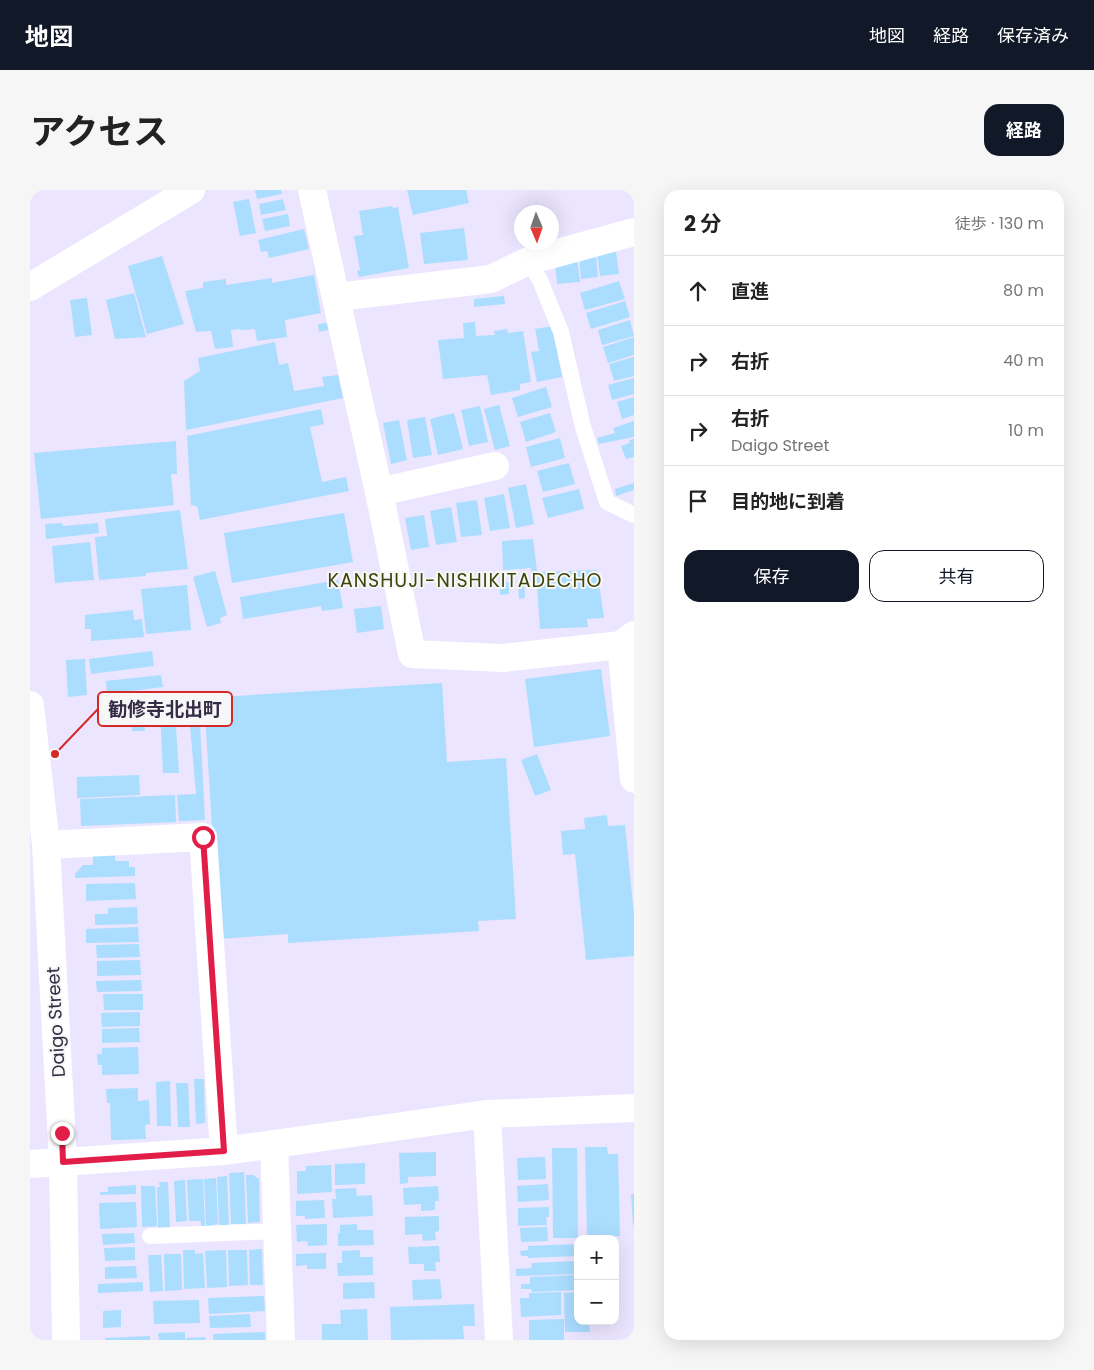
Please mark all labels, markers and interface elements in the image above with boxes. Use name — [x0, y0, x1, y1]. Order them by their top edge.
text: 地図 — [25, 20, 73, 53]
text: 地図 — [869, 23, 905, 48]
text: 経路 — [933, 23, 969, 48]
text: 保存済み — [997, 23, 1069, 48]
button: 経路 — [984, 104, 1064, 156]
text: アクセス — [30, 107, 168, 156]
north arrow — [514, 205, 559, 250]
text: 2 分 — [684, 209, 721, 238]
text: 徒歩 · 130 m — [955, 212, 1044, 235]
icon: ahead — [684, 277, 712, 305]
text: 直進 — [731, 278, 769, 305]
text: 80 m — [1003, 279, 1044, 302]
icon: right — [684, 347, 712, 375]
text: 右折 — [731, 348, 769, 375]
text: 40 m — [1003, 349, 1044, 372]
text: 右折 — [731, 405, 769, 432]
icon: right — [684, 417, 712, 445]
text: 10 m — [1008, 419, 1044, 442]
text: Daigo Street — [731, 434, 829, 457]
icon: arrive — [684, 487, 712, 515]
text: 目的地に到着 — [731, 488, 845, 515]
button: 保存 — [684, 550, 859, 602]
button: 共有 — [869, 550, 1044, 602]
district label: KANSHUJI-NISHIKITADECHO — [328, 567, 602, 594]
callout: 勧修寺北出町 — [98, 692, 232, 726]
text: 勧修寺北出町 — [108, 696, 222, 723]
route start — [192, 826, 215, 849]
street label: Daigo Street — [40, 966, 71, 1078]
route end — [51, 1122, 74, 1145]
map controls — [574, 1235, 619, 1325]
button: + — [574, 1235, 619, 1280]
button: − — [574, 1280, 619, 1325]

